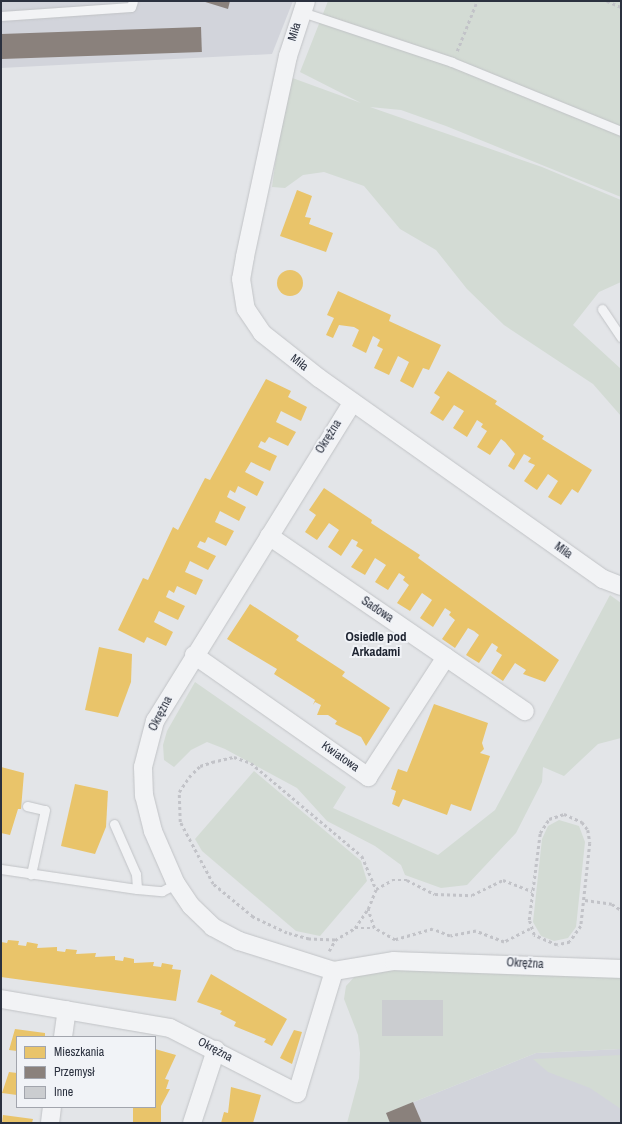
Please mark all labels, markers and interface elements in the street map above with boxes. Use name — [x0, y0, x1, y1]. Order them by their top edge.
street label: Miła — [285, 21, 305, 43]
street label: Miła — [287, 352, 311, 374]
street label: Okrężna — [313, 417, 345, 457]
street label: Miła — [551, 540, 575, 562]
street label: Sadowa — [358, 594, 396, 626]
district label: Osiedle pod Arkadami — [345, 630, 407, 661]
street label: Okrężna — [146, 694, 176, 734]
street label: Kwiatowa — [318, 739, 362, 775]
street label: Okrężna — [506, 956, 544, 972]
street label: Okrężna — [195, 1035, 235, 1065]
legend — [16, 1036, 156, 1108]
text: Mieszkania — [54, 1044, 104, 1060]
text: Przemysł — [54, 1064, 94, 1080]
text: Inne — [54, 1084, 73, 1100]

